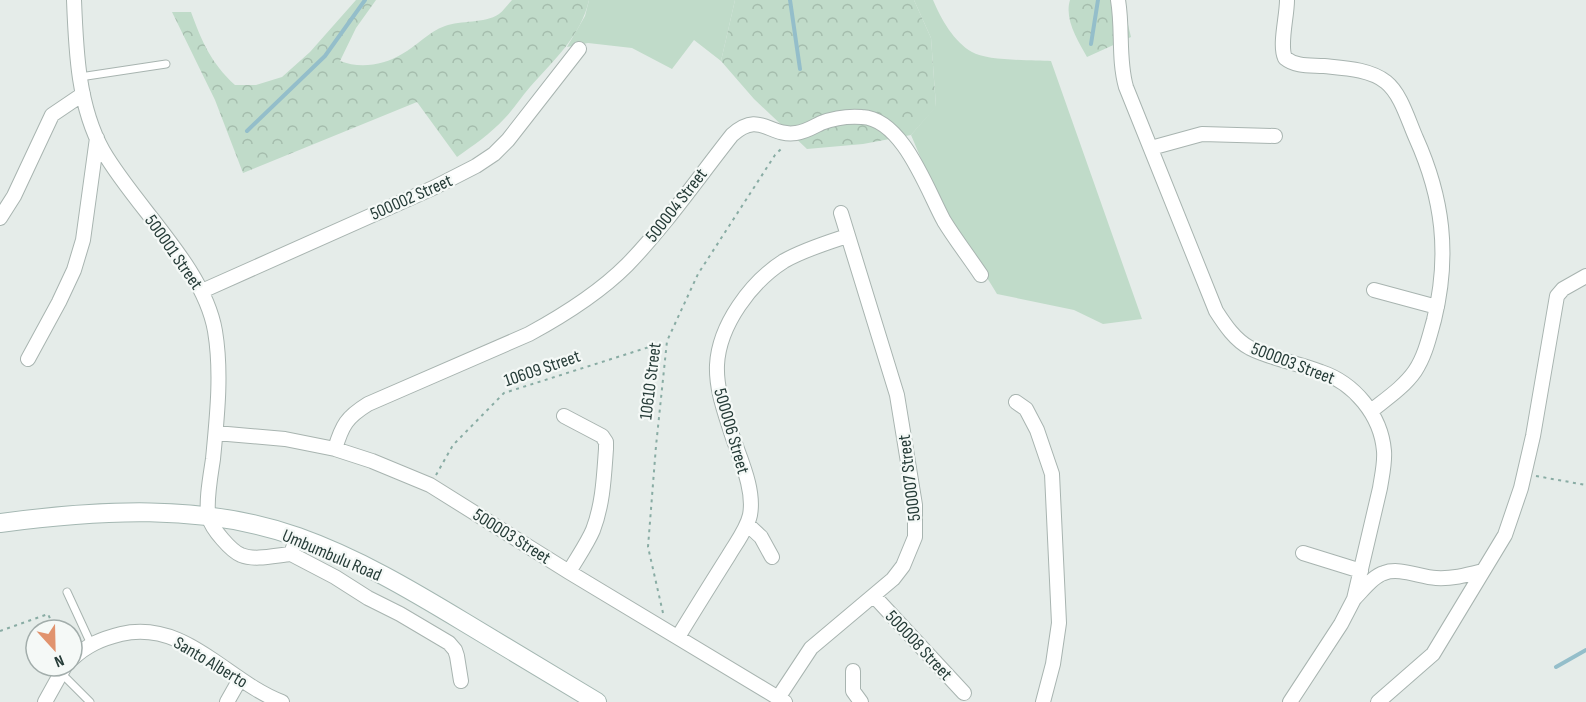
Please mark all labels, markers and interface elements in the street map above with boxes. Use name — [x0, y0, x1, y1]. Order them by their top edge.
street label: 500004 Street — [641, 164, 712, 246]
street label: 500002 Street — [367, 170, 456, 225]
street label: 500001 Street — [140, 211, 207, 294]
street label: 500003 Street — [1248, 338, 1338, 389]
street label: 10610 Street — [635, 341, 666, 421]
street label: 10609 Street — [501, 346, 583, 391]
street label: 500006 Street — [709, 386, 754, 477]
street label: 500007 Street — [894, 433, 925, 523]
street label: 500003 Street — [469, 504, 555, 569]
street label: Umbumbulu Road — [279, 525, 385, 586]
street label: 500008 Street — [881, 606, 957, 685]
north arrow — [24, 618, 84, 678]
street label: Santo Alberto — [170, 632, 251, 693]
text: N — [52, 650, 67, 671]

